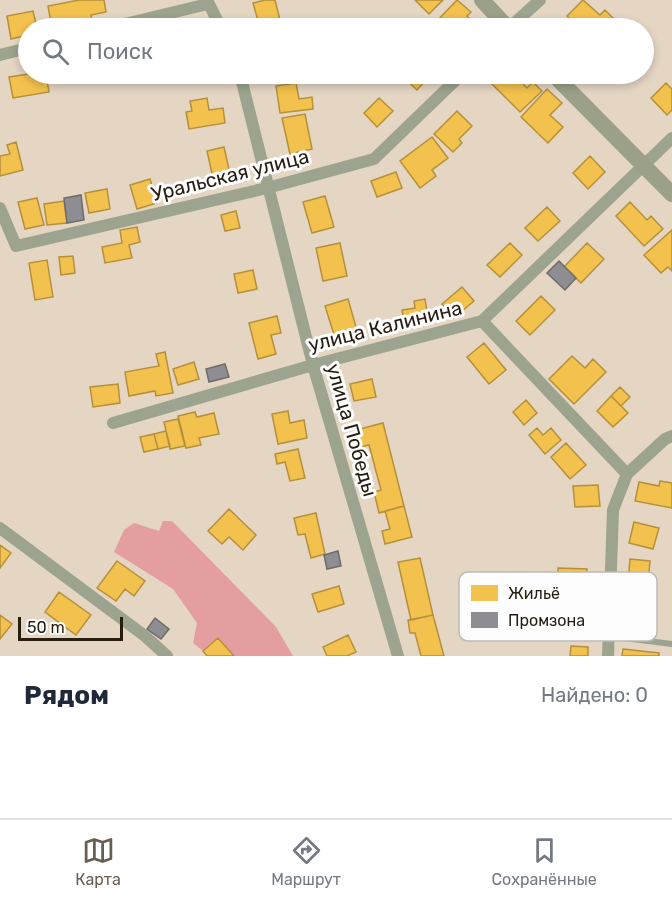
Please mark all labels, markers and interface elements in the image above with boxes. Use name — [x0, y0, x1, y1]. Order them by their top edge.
search box — [18, 18, 654, 84]
icon: search — [39, 35, 72, 68]
text: Поиск — [87, 38, 153, 65]
street label: Уральская улица — [149, 144, 311, 206]
street label: улица Калинина — [306, 295, 464, 357]
street label: улица Победы — [322, 361, 382, 499]
legend — [459, 572, 657, 641]
text: Жильё — [508, 584, 560, 603]
text: Промзона — [508, 611, 585, 630]
scale bar — [18, 614, 123, 642]
text: 50 m — [27, 618, 65, 637]
text: Рядом — [24, 680, 109, 711]
text: Найдено: 0 — [541, 683, 648, 707]
tab: Карта — [75, 834, 121, 889]
tab: Маршрут — [271, 834, 341, 889]
tab: Сохранённые — [491, 834, 597, 889]

